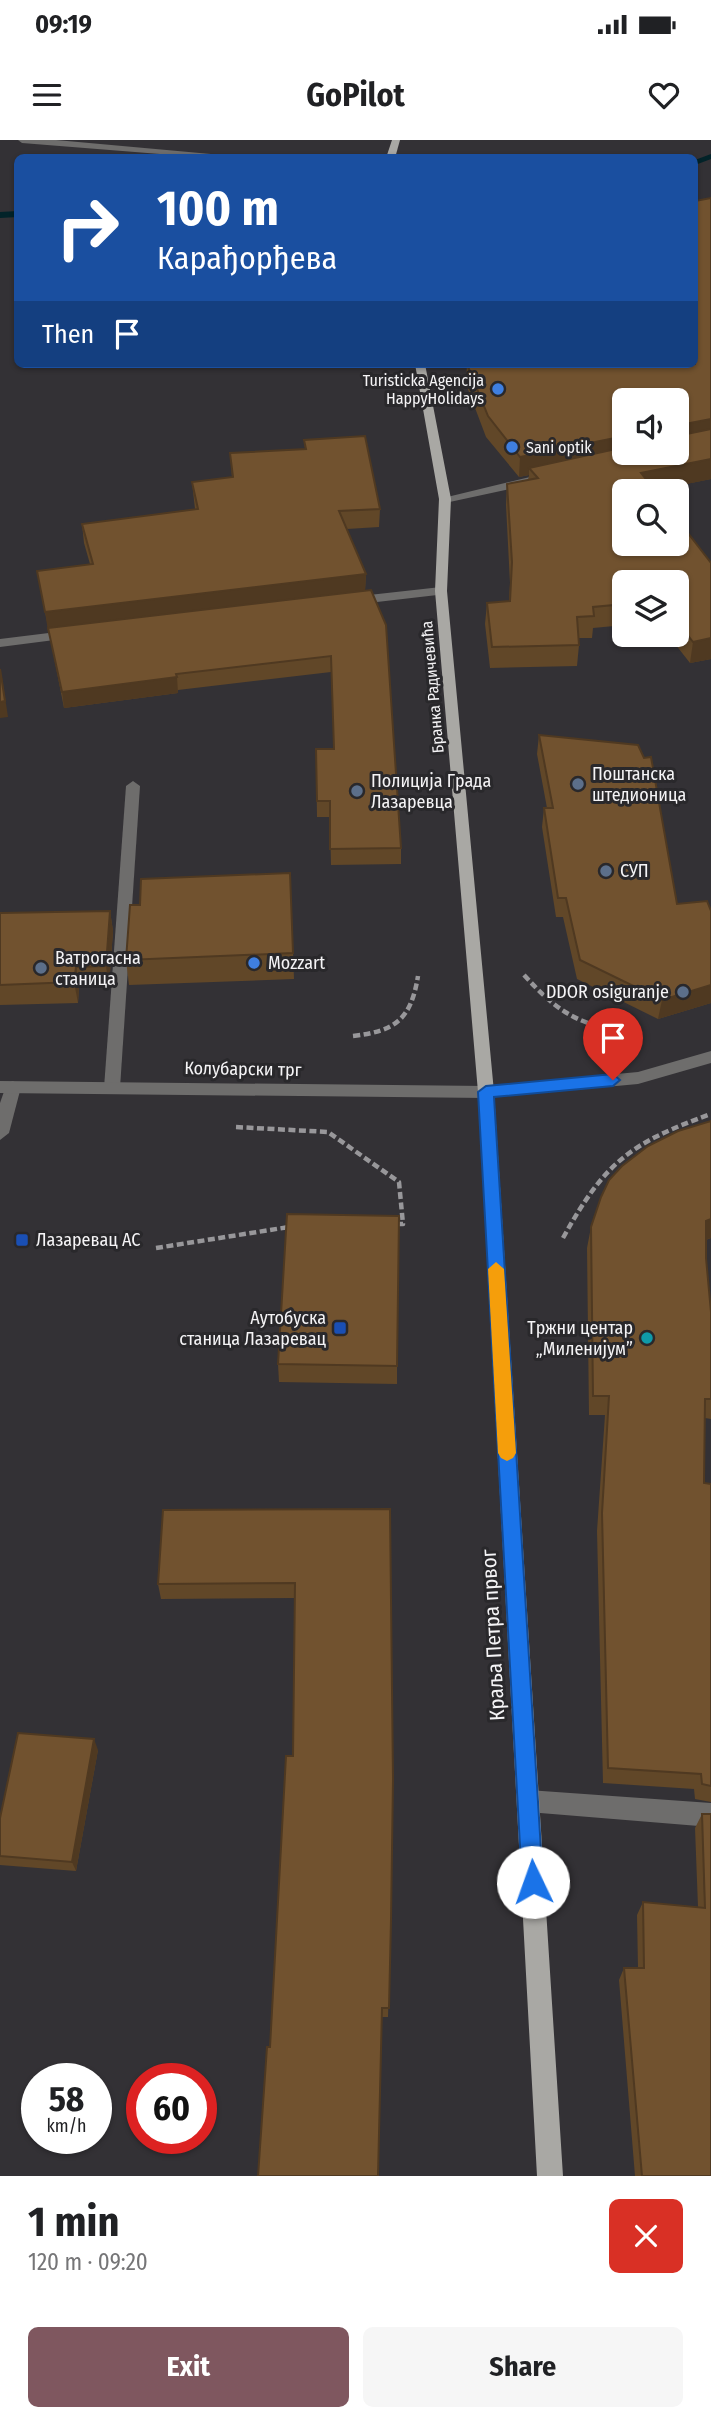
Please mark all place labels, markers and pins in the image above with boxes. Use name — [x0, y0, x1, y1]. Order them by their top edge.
place label: Turisticka Agencija HappyHolidays — [363, 371, 484, 408]
marker: Turisticka Agencija HappyHolidays — [490, 381, 506, 397]
place label: Sani optik — [526, 438, 592, 457]
marker: Sani optik — [504, 439, 520, 455]
place label: Поштанска штедионица — [592, 763, 686, 806]
place label: Полиција Града Лазаревца — [371, 770, 491, 813]
marker: Поштанска штедионица — [570, 776, 586, 792]
marker: Полиција Града Лазаревца — [349, 783, 365, 799]
place label: СУП — [620, 860, 649, 882]
marker: СУП — [598, 863, 614, 879]
place label: Ватрогасна станица — [55, 947, 141, 990]
place label: Mozzart — [268, 952, 325, 974]
marker: Mozzart — [246, 955, 262, 971]
marker: Ватрогасна станица — [33, 960, 49, 976]
place label: DDOR osiguranje — [546, 981, 669, 1003]
marker: DDOR osiguranje — [675, 984, 691, 1000]
pin — [583, 1008, 643, 1080]
place label: Лазаревац АС — [36, 1229, 140, 1251]
marker: Лазаревац АС — [14, 1232, 30, 1248]
place label: Аутобуска станица Лазаревац — [179, 1307, 326, 1350]
place label: Тржни центар „Миленијум” — [527, 1317, 633, 1360]
marker: Аутобуска станица Лазаревац — [332, 1320, 348, 1336]
marker: Тржни центар „Миленијум” — [639, 1330, 655, 1346]

